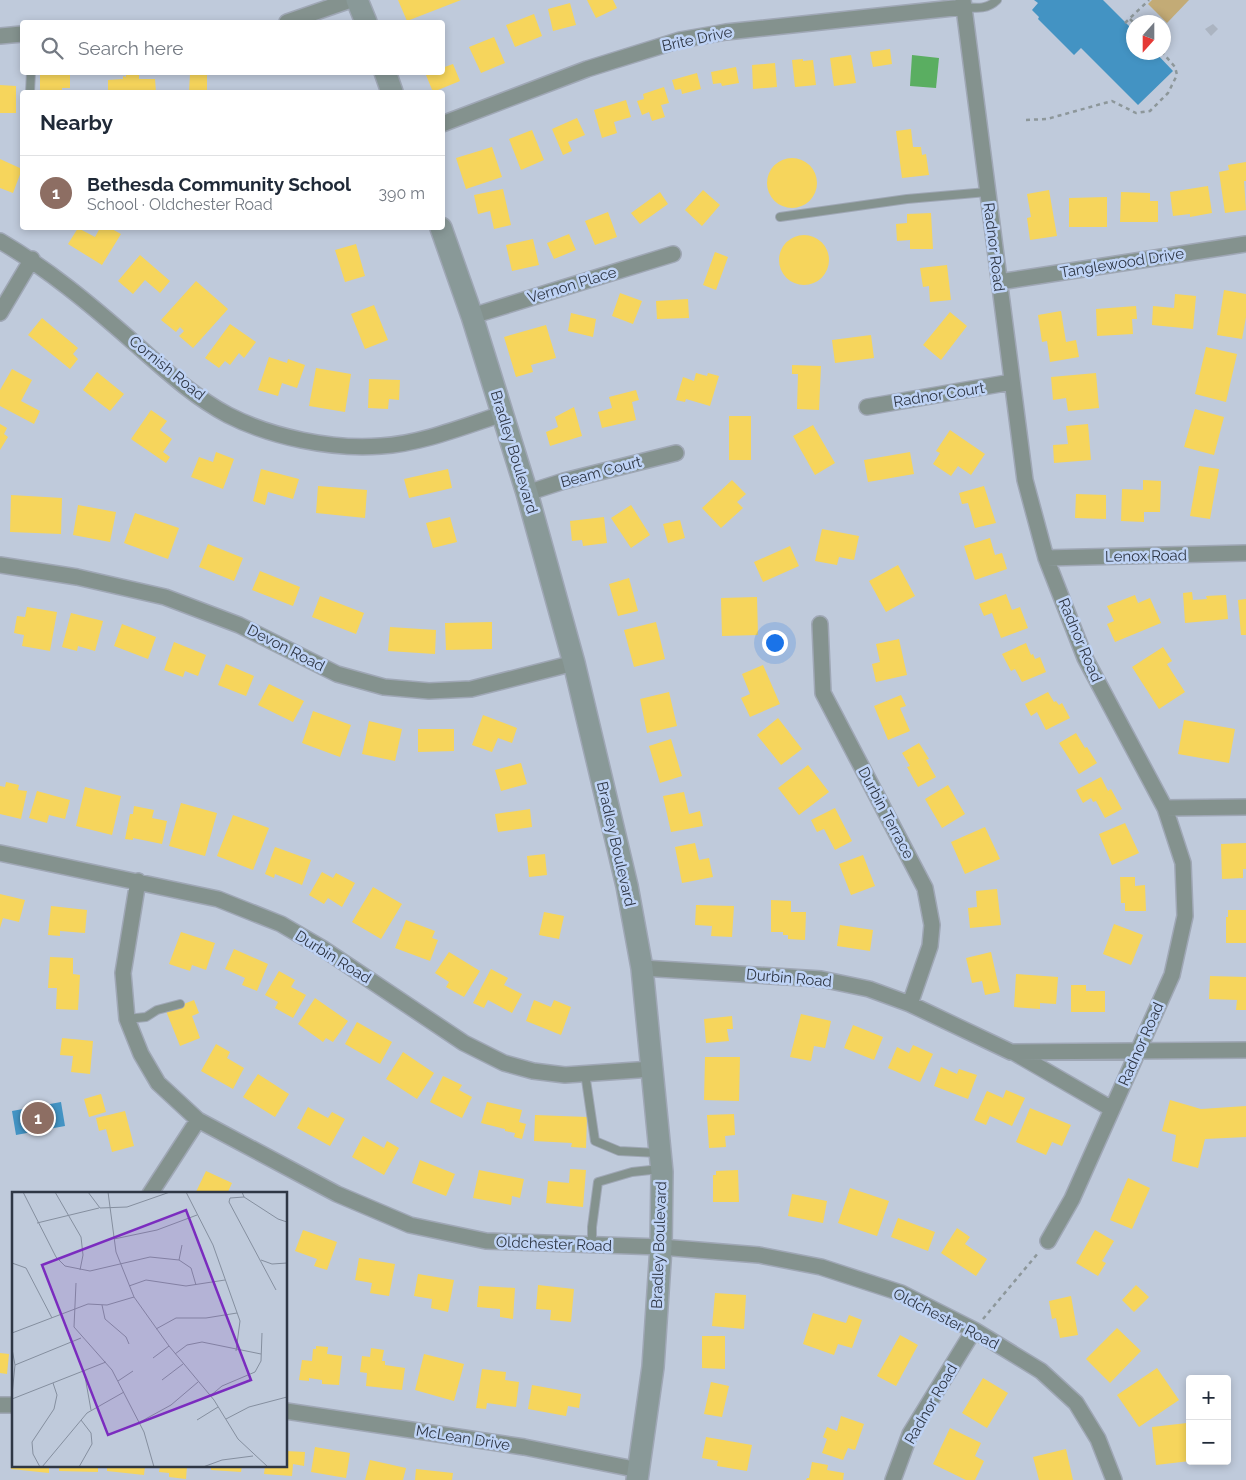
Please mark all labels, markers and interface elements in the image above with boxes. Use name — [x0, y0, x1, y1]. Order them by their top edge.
north arrow — [1126, 15, 1171, 60]
search box — [20, 20, 445, 75]
street label: Brite Drive — [660, 23, 734, 55]
icon: search — [38, 34, 66, 62]
text: Search here — [78, 37, 184, 59]
text: Nearby — [40, 110, 113, 135]
text: Bethesda Community School — [87, 173, 351, 195]
text: 1 — [52, 184, 60, 203]
text: 390 m — [379, 184, 425, 203]
text: School · Oldchester Road — [87, 195, 273, 214]
street label: Radnor Road — [980, 201, 1008, 293]
street label: Tanglewood Drive — [1059, 244, 1185, 282]
street label: Vernon Place — [525, 263, 619, 307]
street label: Cornish Road — [125, 332, 209, 404]
street label: Radnor Court — [892, 379, 986, 411]
street label: Bradley Boulevard — [487, 388, 541, 516]
street label: Beam Court — [559, 453, 643, 491]
street label: Lenox Road — [1105, 546, 1187, 566]
street label: Radnor Road — [1054, 595, 1106, 685]
street label: Devon Road — [244, 621, 328, 675]
your location — [762, 630, 788, 656]
street label: Durbin Terrace — [854, 764, 918, 862]
street label: Bradley Boulevard — [593, 780, 639, 908]
street label: Durbin Road — [292, 927, 374, 987]
street label: Durbin Road — [745, 965, 833, 991]
street label: Radnor Road — [1115, 999, 1167, 1089]
pin: 1 — [22, 1099, 54, 1137]
street label: Bradley Boulevard — [648, 1181, 670, 1309]
inset map — [12, 1192, 288, 1468]
street label: Oldchester Road — [496, 1233, 612, 1255]
street label: Oldchester Road — [890, 1285, 1002, 1353]
street label: Radnor Road — [901, 1361, 961, 1447]
map controls — [1186, 1375, 1231, 1465]
button: + — [1186, 1375, 1231, 1420]
button: − — [1186, 1420, 1231, 1465]
street label: McLean Drive — [415, 1422, 512, 1454]

